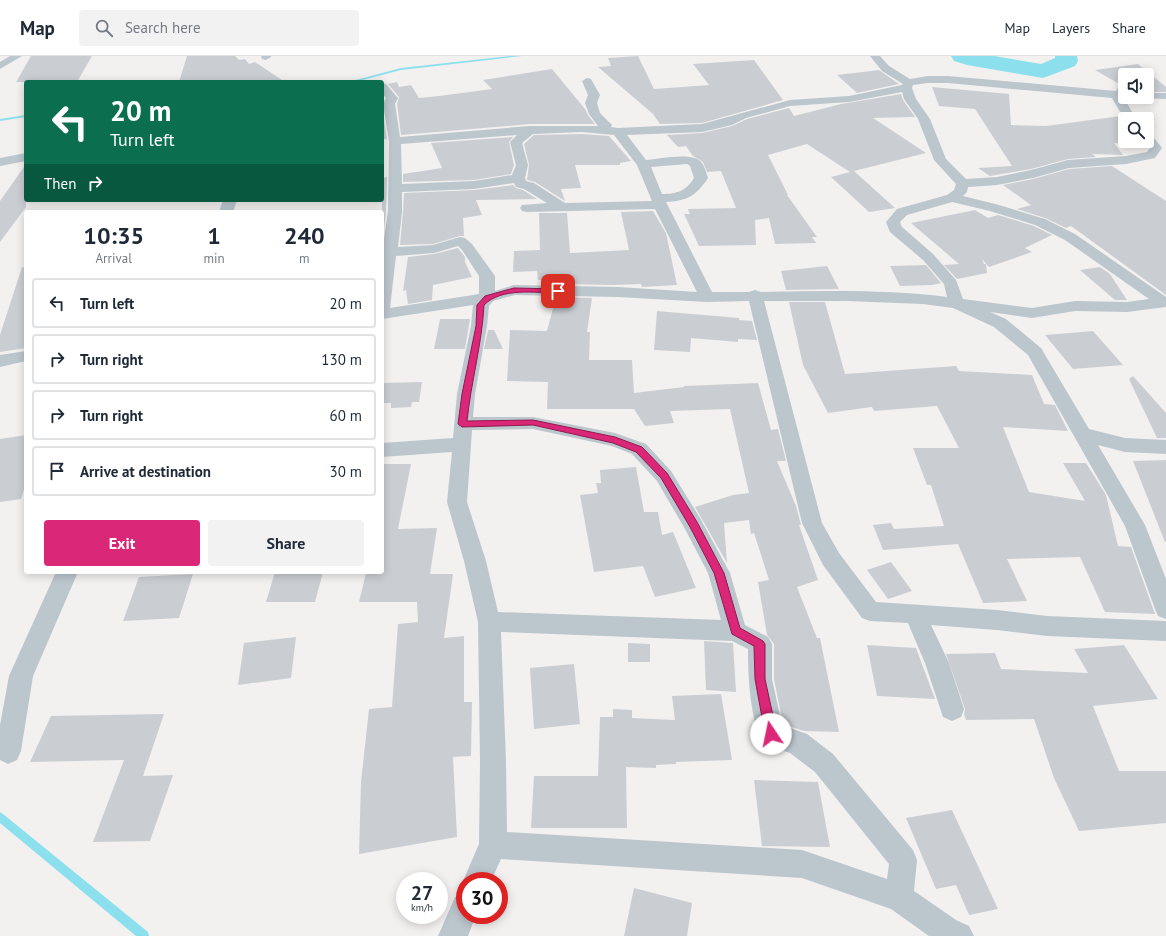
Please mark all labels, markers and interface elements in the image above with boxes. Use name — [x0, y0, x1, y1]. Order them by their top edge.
search box — [79, 10, 359, 46]
text: Map — [20, 16, 55, 40]
icon: search — [93, 17, 115, 39]
text: Search here — [125, 18, 201, 37]
text: Map — [1004, 19, 1030, 37]
text: Layers — [1052, 19, 1090, 37]
text: Share — [1112, 19, 1146, 37]
map controls — [1118, 68, 1154, 148]
button: sound — [1118, 68, 1154, 104]
text: 20 m — [110, 92, 171, 129]
icon: left — [44, 96, 96, 148]
button: search — [1118, 112, 1154, 148]
text: Turn left — [110, 128, 175, 151]
icon: right — [84, 172, 106, 194]
text: Then — [44, 174, 76, 193]
text: 10:35 — [83, 220, 144, 251]
text: 1 — [207, 220, 221, 251]
text: 240 — [284, 220, 325, 251]
text: Arrival — [96, 250, 132, 267]
text: min — [203, 250, 225, 267]
text: m — [299, 250, 310, 267]
pin — [541, 274, 575, 308]
icon: arrive — [547, 280, 569, 302]
icon: left — [46, 292, 68, 314]
text: Turn left — [80, 294, 134, 313]
text: 20 m — [329, 294, 362, 313]
icon: right — [46, 348, 68, 370]
text: Turn right — [80, 350, 143, 369]
text: 130 m — [321, 350, 362, 369]
icon: right — [46, 404, 68, 426]
text: Turn right — [80, 406, 143, 425]
text: 60 m — [329, 406, 362, 425]
icon: arrive — [46, 460, 68, 482]
text: Arrive at destination — [80, 462, 211, 481]
text: 30 m — [329, 462, 362, 481]
button: Exit — [44, 520, 200, 566]
button: Share — [208, 520, 364, 566]
position arrow — [750, 713, 792, 755]
speed limit sign: 30 — [456, 872, 508, 924]
text: 27 — [411, 880, 433, 906]
text: km/h — [411, 901, 433, 914]

